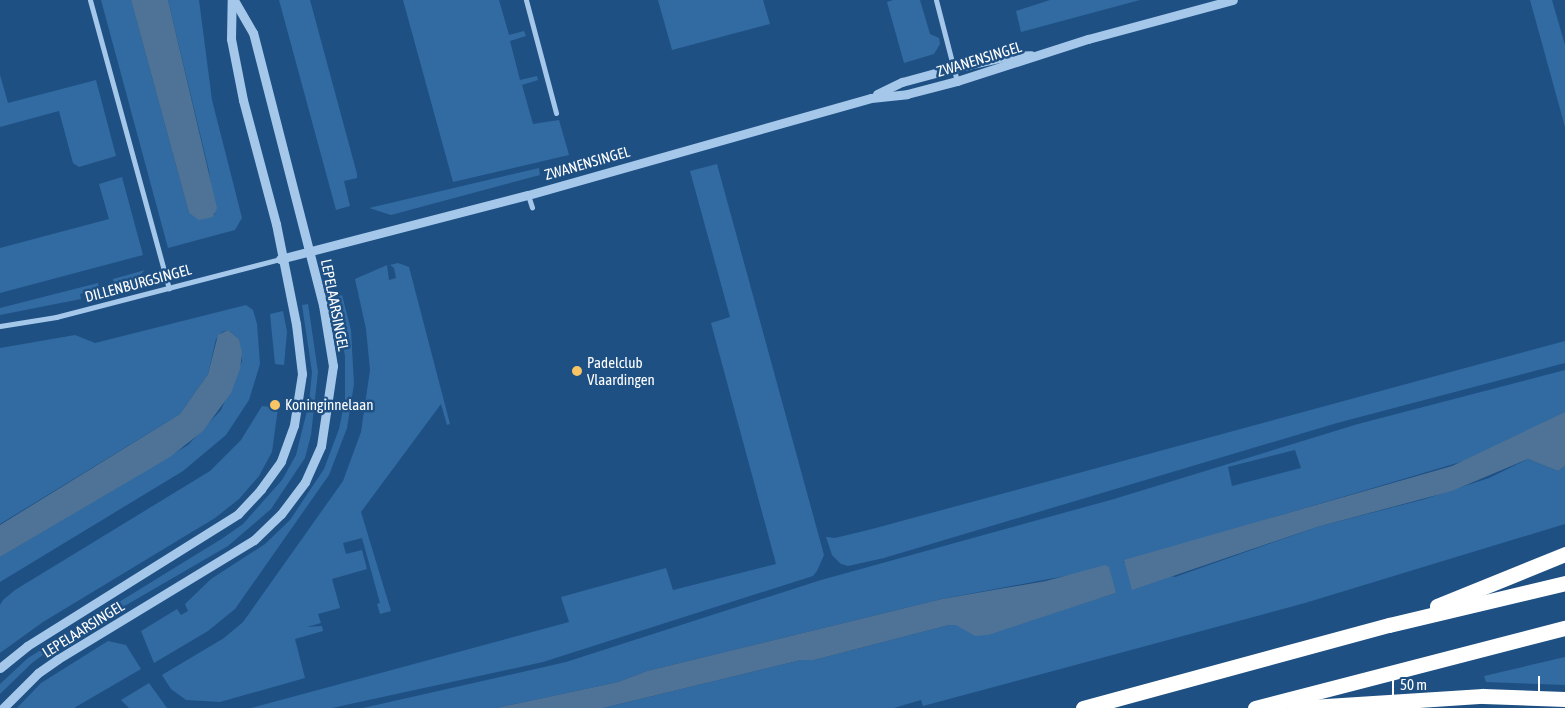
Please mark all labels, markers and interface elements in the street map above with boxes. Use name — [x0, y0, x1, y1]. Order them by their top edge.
street label: ZWANENSINGEL — [934, 38, 1024, 80]
street label: ZWANENSINGEL — [542, 142, 632, 184]
street label: LEPELAARSINGEL — [317, 258, 353, 352]
street label: DILLENBURGSINGEL — [83, 260, 193, 306]
place label: Padelclub Vlaardingen — [587, 353, 655, 388]
marker: Padelclub Vlaardingen — [571, 365, 583, 377]
place label: Koninginnelaan — [285, 396, 374, 414]
marker: Koninginnelaan — [269, 399, 281, 411]
street label: LEPELAARSINGEL — [39, 597, 127, 661]
scale bar — [1395, 666, 1542, 698]
text: 50 m — [1400, 676, 1427, 693]

